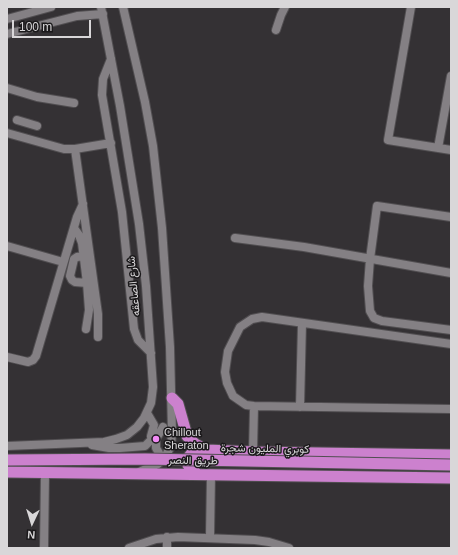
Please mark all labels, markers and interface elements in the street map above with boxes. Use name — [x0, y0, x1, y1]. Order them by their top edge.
scale bar — [14, 12, 93, 38]
text: 100 m — [19, 20, 52, 34]
street label: شارع الصاعقه — [125, 255, 143, 317]
place label: Chillout Sheraton — [164, 426, 209, 452]
marker: Chillout Sheraton — [151, 434, 161, 444]
street label: كوبري المليون شجرة — [221, 442, 309, 456]
street label: طريق النصر — [168, 454, 218, 468]
north arrow — [12, 503, 52, 543]
text: N — [27, 529, 36, 541]

